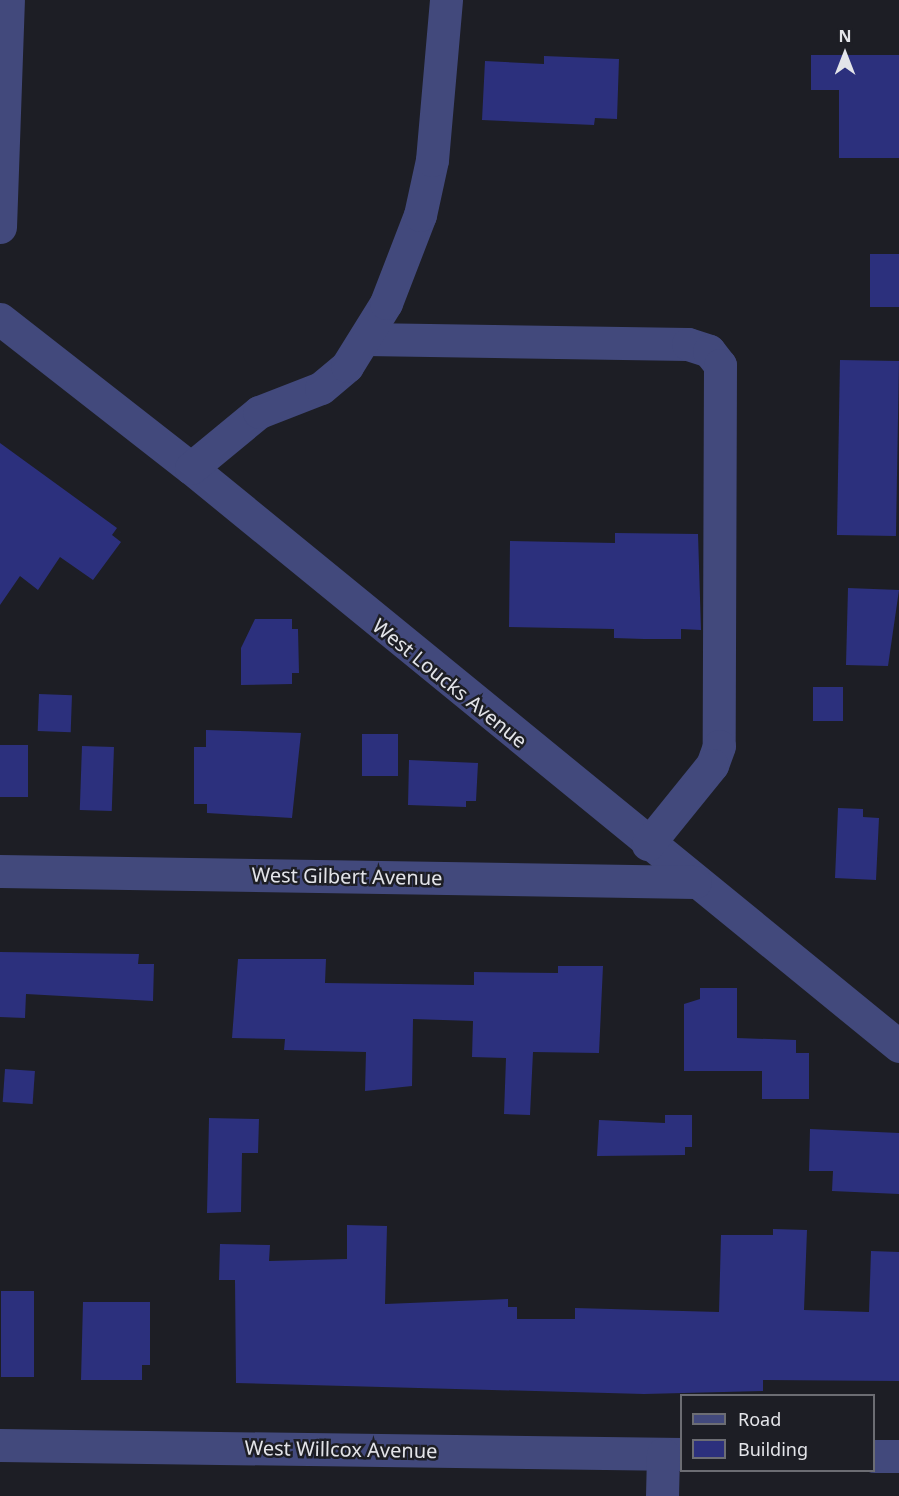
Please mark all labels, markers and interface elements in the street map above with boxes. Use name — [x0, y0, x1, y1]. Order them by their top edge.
north arrow — [815, 24, 875, 84]
text: N — [838, 25, 852, 47]
street label: West Loucks Avenue — [368, 613, 532, 753]
street label: West Gilbert Avenue — [251, 862, 443, 890]
legend — [680, 1394, 875, 1472]
text: Road — [738, 1407, 781, 1431]
street label: West Willcox Avenue — [244, 1435, 438, 1463]
text: Building — [738, 1437, 808, 1461]

